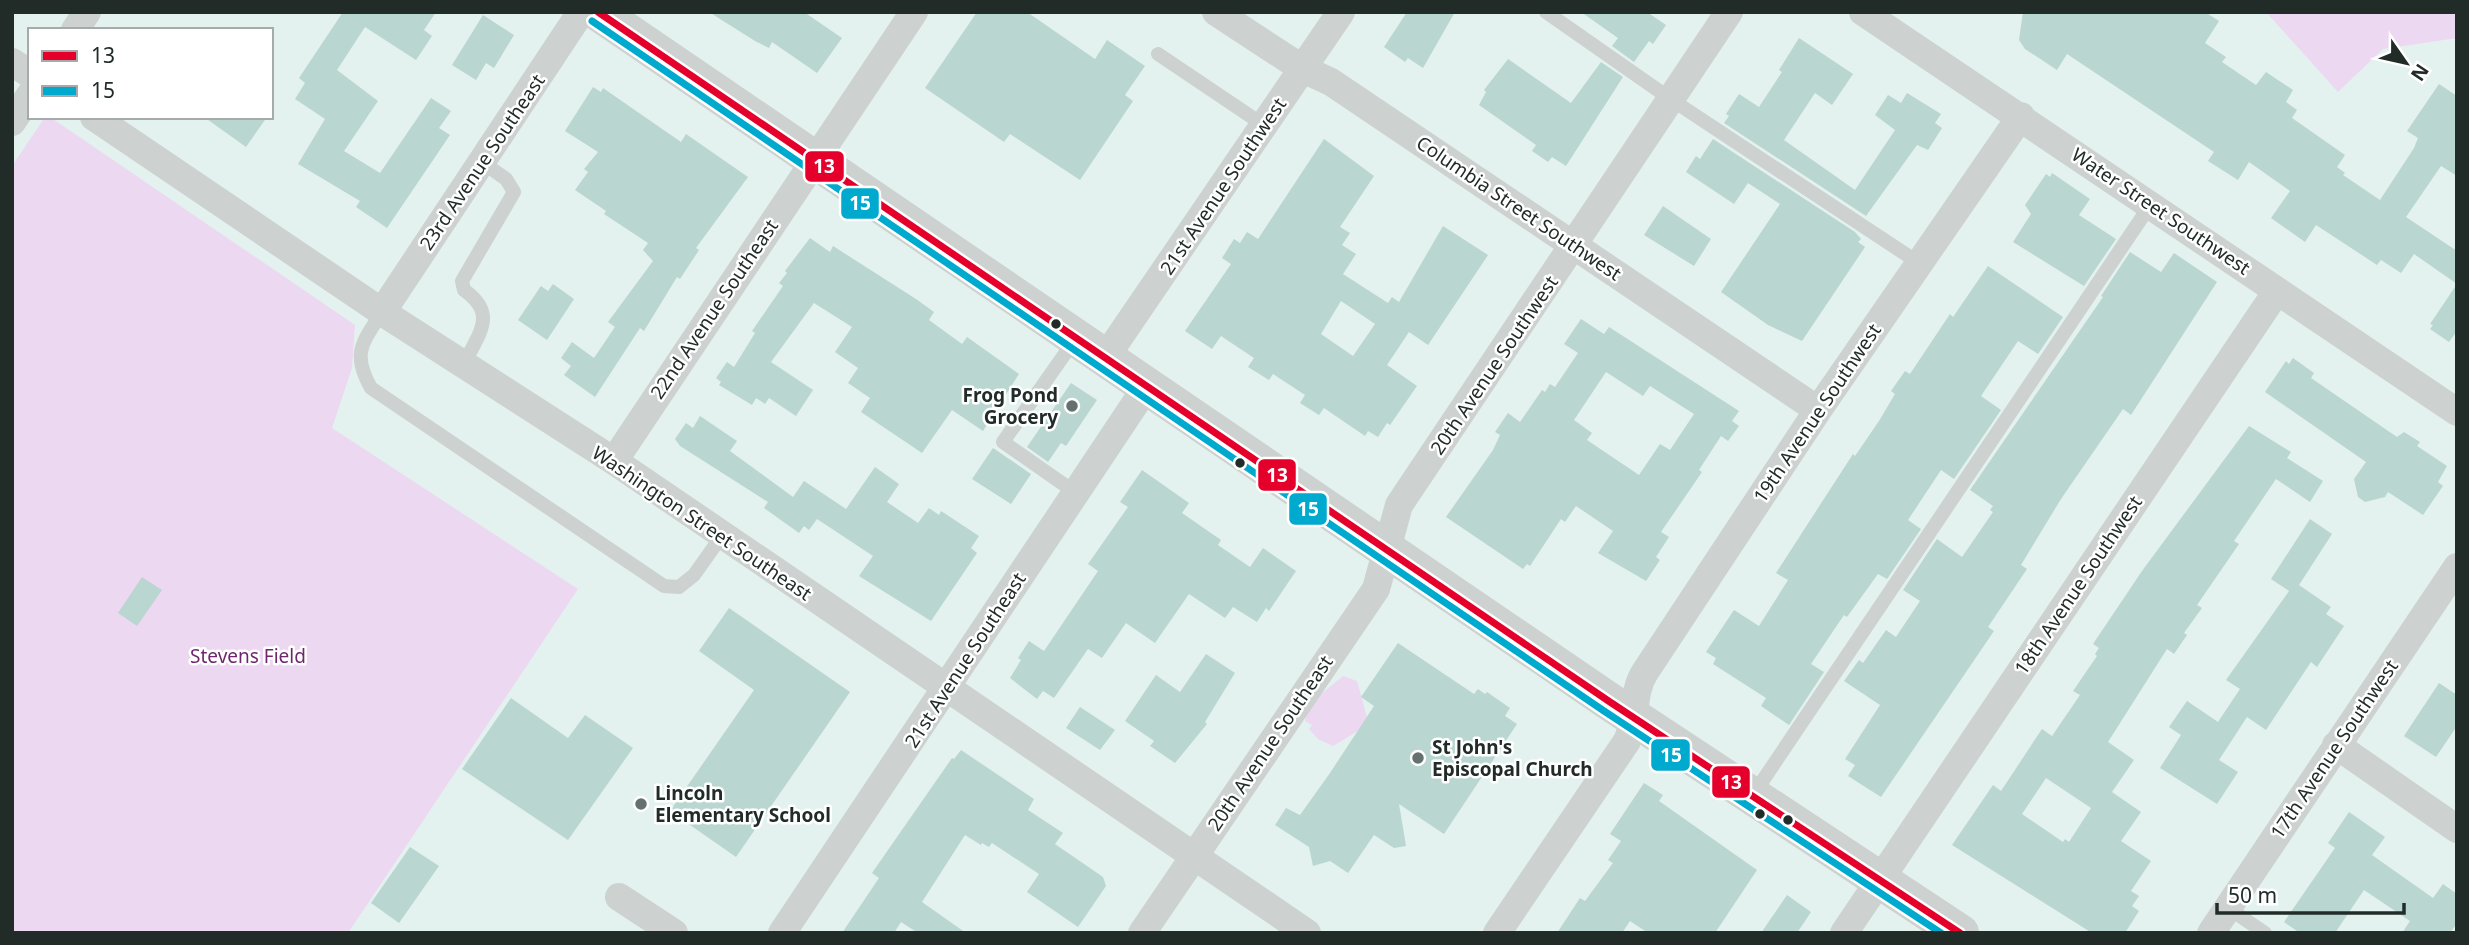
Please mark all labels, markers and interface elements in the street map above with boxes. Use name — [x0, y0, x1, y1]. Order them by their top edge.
legend — [28, 28, 273, 119]
north arrow — [2371, 28, 2441, 98]
text: 13 — [91, 41, 115, 69]
text: N — [2405, 59, 2435, 86]
street label: 23rd Avenue Southeast — [413, 69, 551, 255]
text: 15 — [91, 76, 115, 104]
street label: 21st Avenue Southwest — [1154, 92, 1292, 280]
street label: Columbia Street Southwest — [1411, 130, 1627, 287]
street label: Water Street Southwest — [2067, 141, 2256, 281]
line badge: 13 — [804, 150, 845, 183]
text: 13 — [813, 153, 835, 179]
line badge: 15 — [840, 187, 880, 220]
text: 15 — [849, 190, 871, 216]
street label: 22nd Avenue Southeast — [644, 214, 784, 404]
street label: 20th Avenue Southwest — [1424, 270, 1564, 460]
unlabelled marker — [1049, 317, 1063, 331]
street label: 19th Avenue Southwest — [1747, 318, 1887, 508]
place label: Frog Pond Grocery — [963, 382, 1058, 430]
marker: Frog Pond Grocery — [1064, 398, 1080, 414]
street label: Washington Street Southeast — [587, 440, 817, 606]
unlabelled marker — [1233, 456, 1247, 470]
line badge: 13 — [1257, 458, 1297, 492]
text: 13 — [1266, 462, 1288, 488]
street label: 18th Avenue Southwest — [2008, 490, 2148, 680]
line badge: 15 — [1288, 492, 1328, 526]
text: 15 — [1297, 496, 1319, 522]
street label: 21st Avenue Southeast — [899, 567, 1032, 753]
park label: Stevens Field — [190, 643, 306, 669]
street label: 20th Avenue Southeast — [1201, 650, 1339, 836]
street label: 17th Avenue Southwest — [2264, 654, 2404, 844]
place label: St John's Episcopal Church — [1432, 734, 1593, 782]
line badge: 15 — [1650, 738, 1691, 772]
text: 15 — [1660, 742, 1682, 768]
marker: St John's Episcopal Church — [1410, 750, 1426, 766]
line badge: 13 — [1711, 765, 1751, 799]
text: 13 — [1720, 769, 1742, 795]
place label: Lincoln Elementary School — [655, 780, 831, 828]
marker: Lincoln Elementary School — [633, 796, 649, 812]
unlabelled marker — [1753, 807, 1767, 821]
unlabelled marker — [1781, 813, 1795, 827]
scale bar — [2217, 872, 2404, 916]
text: 50 m — [2228, 881, 2277, 909]

